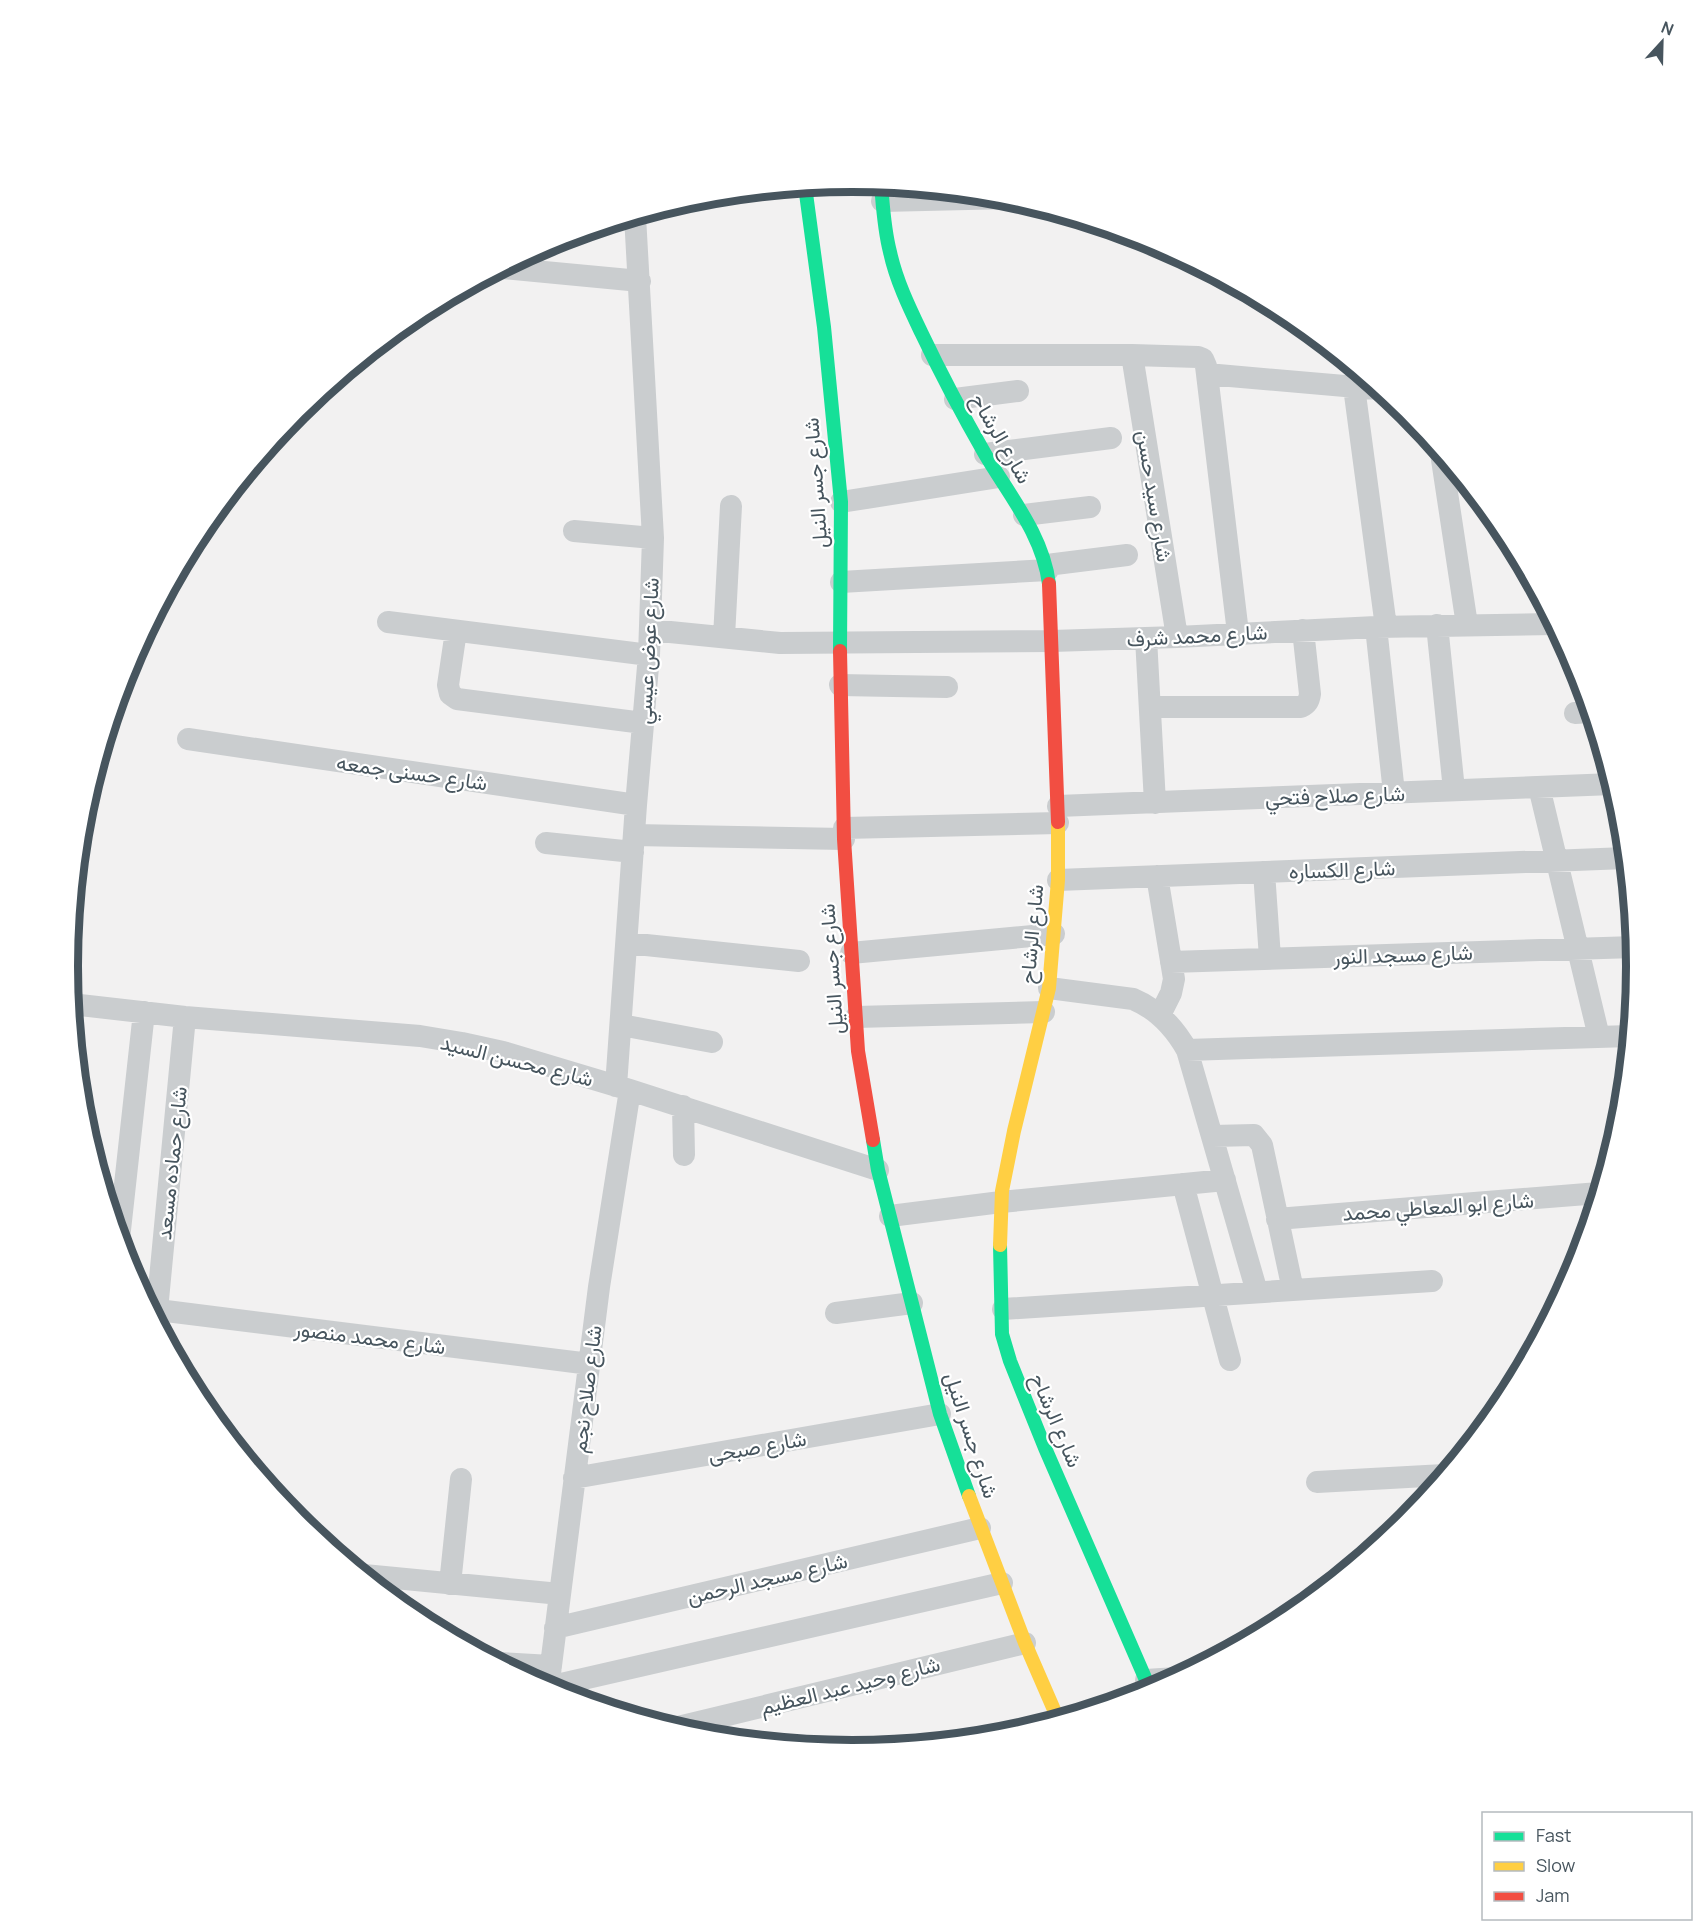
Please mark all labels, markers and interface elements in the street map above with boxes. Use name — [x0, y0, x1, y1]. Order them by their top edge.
north arrow — [1632, 12, 1692, 72]
text: N — [1658, 16, 1677, 40]
street label: شارع الرشاح — [964, 388, 1039, 489]
street label: شارع جسر النيل — [796, 417, 835, 549]
street label: شارع سيد حسن — [1130, 428, 1179, 564]
street label: شارع عوض عيسي — [629, 577, 669, 725]
street label: شارع محمد شرف — [1126, 617, 1268, 654]
street label: شارع حسنى جمعه — [335, 748, 489, 797]
street label: شارع صلاح فتحي — [1265, 779, 1406, 815]
street label: شارع الكساره — [1288, 853, 1396, 886]
street label: شارع الرشاح — [1013, 883, 1050, 985]
street label: شارع جسر النيل — [812, 903, 851, 1035]
street label: شارع مسجد النور — [1332, 938, 1473, 971]
street label: شارع محسن السيد — [437, 1027, 596, 1093]
street label: شارع حماده مسعد — [149, 1085, 194, 1241]
street label: شارع ابو المعاطي محمد — [1341, 1185, 1535, 1231]
street label: شارع محمد منصور — [292, 1314, 447, 1361]
street label: شارع صلاح نجم — [564, 1324, 609, 1455]
street label: شارع جسر النيل — [938, 1368, 1006, 1502]
street label: شارع الرشاح — [1024, 1369, 1089, 1472]
street label: شارع صبحى — [706, 1424, 808, 1469]
street label: شارع مسجد الرحمن — [684, 1546, 850, 1611]
street label: شارع وحيد عبد العظيم — [757, 1649, 943, 1722]
legend — [1482, 1812, 1692, 1920]
text: Fast — [1536, 1823, 1571, 1847]
text: Slow — [1536, 1853, 1576, 1877]
text: Jam — [1536, 1883, 1570, 1907]

